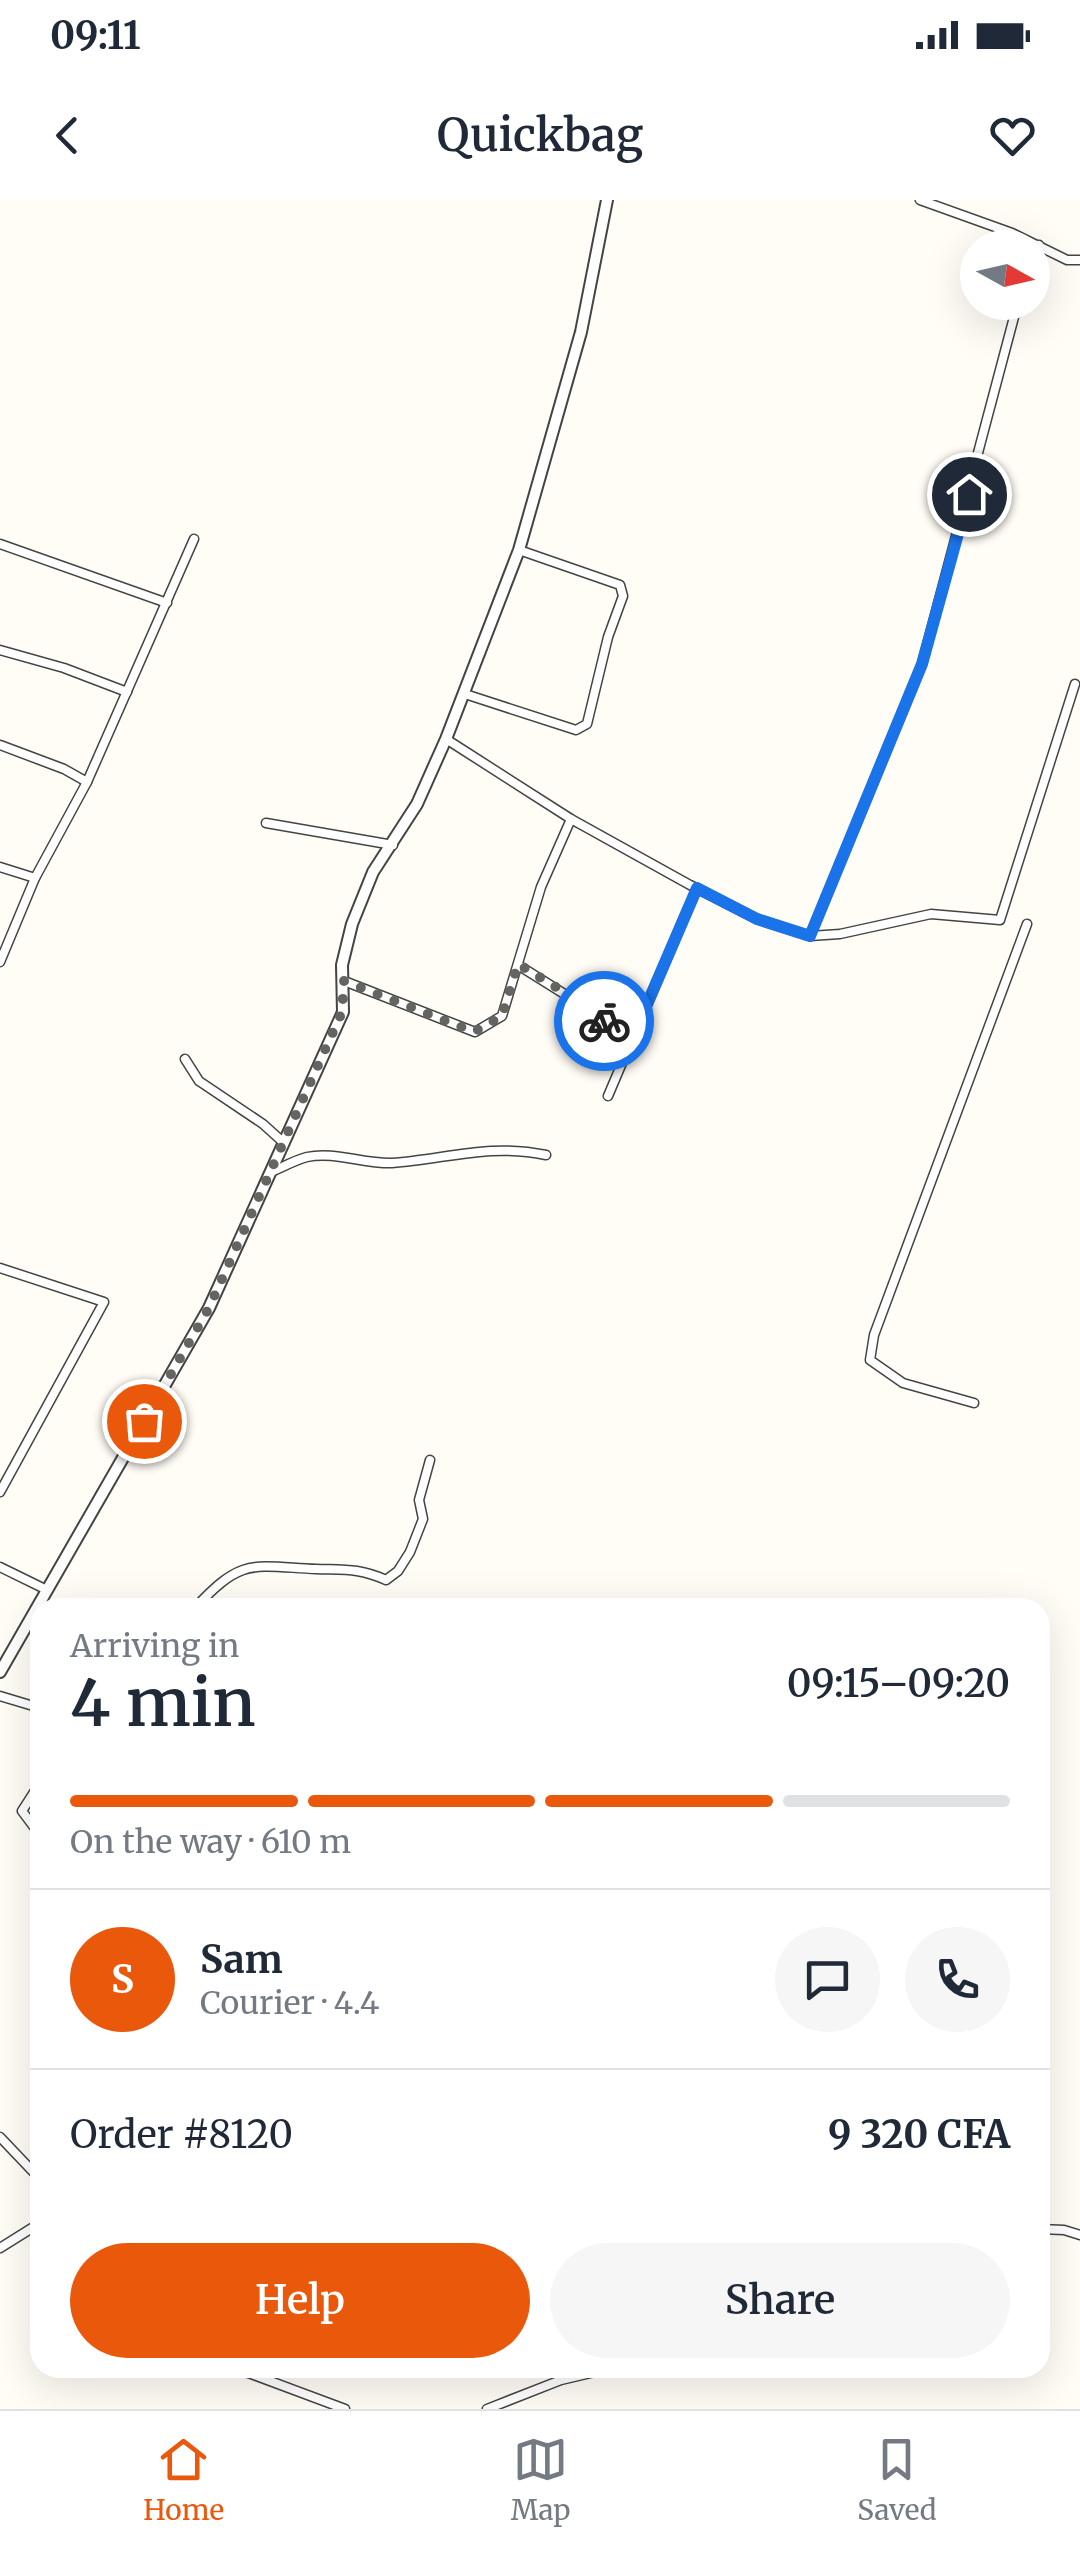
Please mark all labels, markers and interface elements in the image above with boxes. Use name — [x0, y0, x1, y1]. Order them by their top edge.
text: 09:11 — [50, 12, 141, 59]
text: Quickbag — [437, 107, 643, 163]
icon: back — [40, 108, 95, 163]
icon: heart — [985, 108, 1040, 163]
north arrow — [960, 230, 1050, 320]
map controls — [960, 230, 1050, 320]
pin — [927, 452, 1012, 537]
icon: home — [942, 467, 997, 522]
courier — [554, 971, 654, 1071]
icon: bike — [577, 994, 632, 1049]
pin — [102, 1379, 187, 1464]
icon: bag — [117, 1394, 172, 1449]
text: Arriving in — [70, 1626, 239, 1666]
text: 09:15–09:20 — [787, 1660, 1010, 1707]
text: 4 min — [70, 1662, 256, 1744]
text: On the way · 610 m — [70, 1822, 351, 1862]
button: chat — [775, 1927, 880, 2032]
button: phone — [905, 1927, 1010, 2032]
text: Sam — [200, 1936, 283, 1983]
text: S — [111, 1956, 134, 2003]
text: Courier · 4.4 — [200, 1983, 380, 2023]
text: Order #8120 — [70, 2111, 293, 2158]
text: 9 320 CFA — [828, 2111, 1010, 2158]
button: Help — [70, 2243, 530, 2358]
button: Share — [550, 2243, 1010, 2358]
tab: Home — [143, 2432, 224, 2528]
tab: Map — [511, 2432, 571, 2528]
tab: Saved — [857, 2432, 937, 2528]

